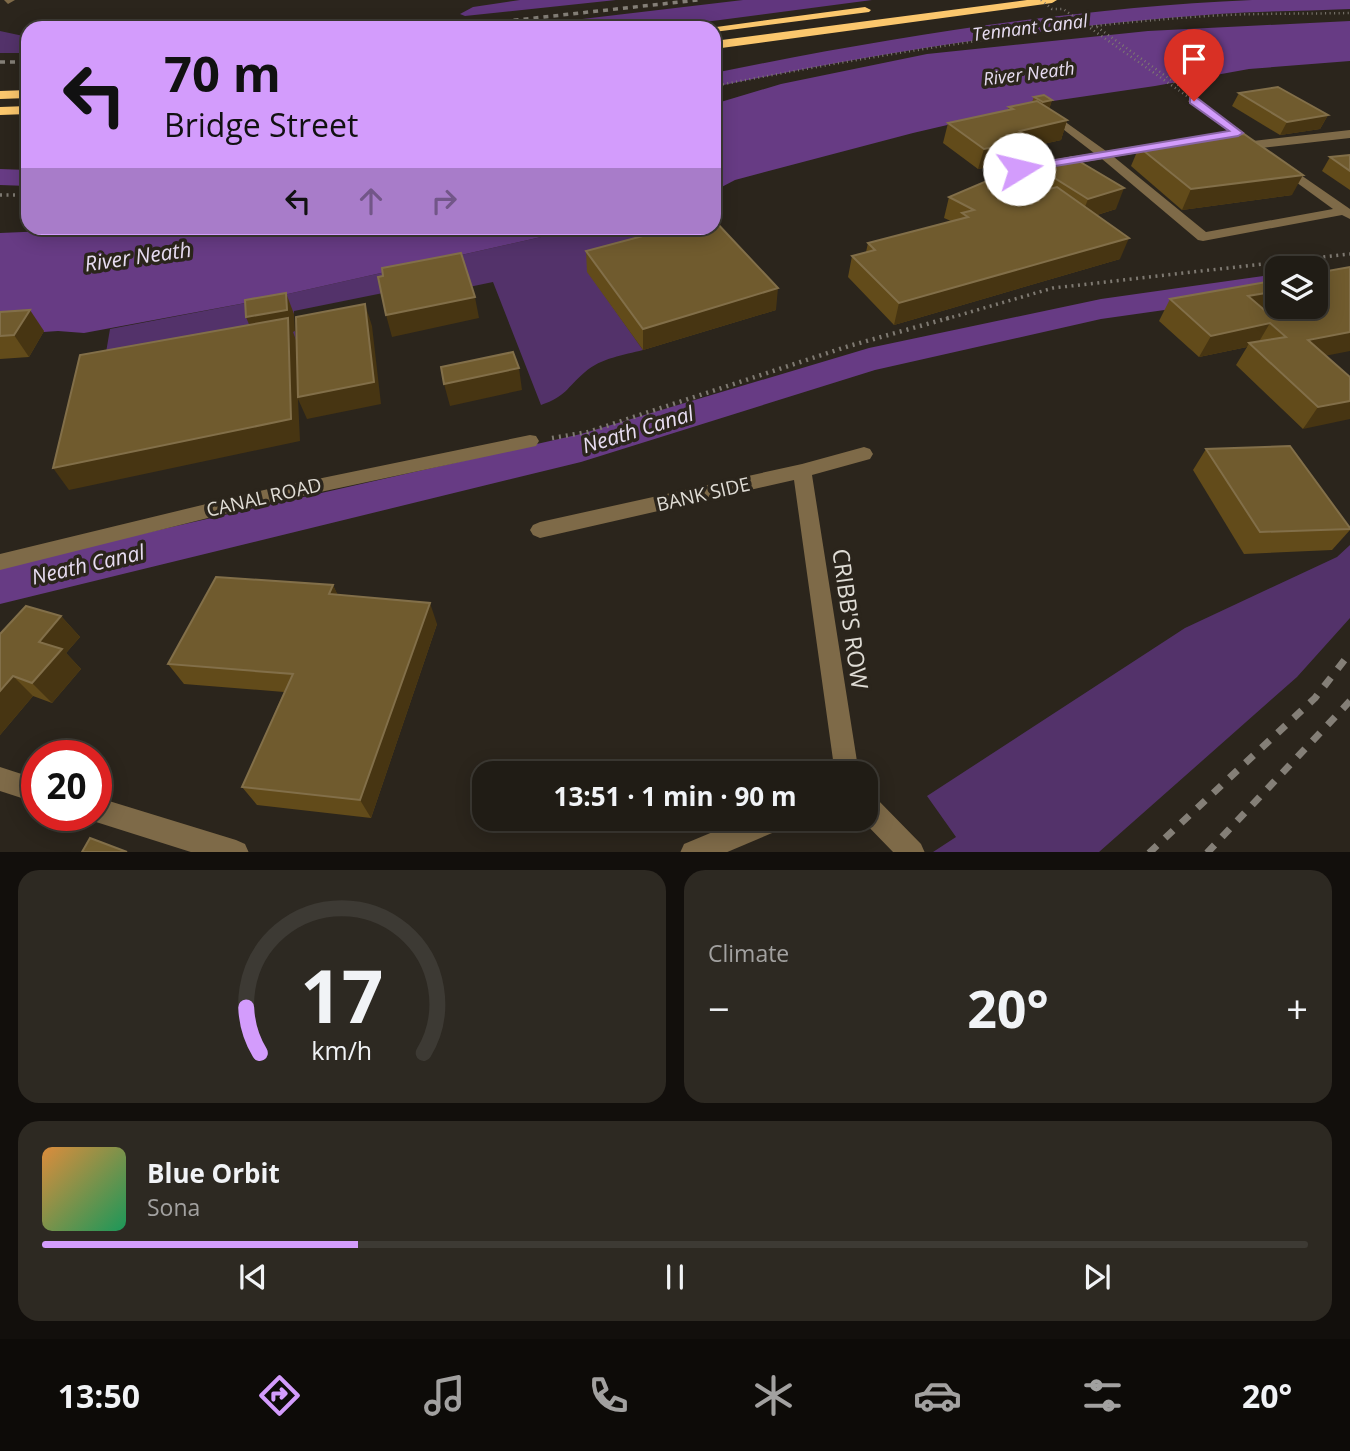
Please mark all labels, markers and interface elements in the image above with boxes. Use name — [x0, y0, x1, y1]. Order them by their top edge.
water label: Tennant Canal — [971, 8, 1089, 46]
pin — [1164, 29, 1224, 101]
text: 70 m — [164, 40, 281, 106]
icon: arrive — [1175, 40, 1213, 78]
icon: left — [49, 49, 140, 140]
water label: River Neath — [982, 55, 1076, 91]
text: Bridge Street — [164, 103, 358, 146]
position arrow — [982, 132, 1056, 206]
icon: left — [279, 182, 317, 220]
icon: ahead — [352, 182, 390, 220]
icon: right — [425, 182, 463, 220]
water label: River Neath — [83, 235, 193, 277]
map controls — [1265, 256, 1328, 319]
button: layers — [1265, 256, 1328, 319]
water label: Neath Canal — [579, 399, 697, 459]
street label: CANAL ROAD — [204, 471, 324, 523]
street label: BANK SIDE — [654, 471, 752, 517]
water label: Neath Canal — [29, 537, 148, 591]
street label: CRIBB'S ROW — [825, 546, 877, 691]
speed limit sign: 20 — [21, 740, 112, 831]
text: 13:51 · 1 min · 90 m — [554, 778, 796, 814]
text: Climate — [708, 937, 789, 969]
text: 17 — [300, 945, 384, 1044]
text: 20° — [967, 972, 1049, 1043]
text: − — [708, 982, 730, 1034]
text: + — [1286, 982, 1308, 1034]
text: km/h — [312, 1032, 372, 1066]
text: Blue Orbit — [147, 1155, 280, 1191]
text: Sona — [147, 1191, 200, 1223]
icon: previous — [234, 1258, 272, 1296]
icon: pause — [656, 1258, 694, 1296]
icon: next — [1078, 1258, 1116, 1296]
icon: directions — [255, 1371, 304, 1420]
icon: music — [420, 1371, 469, 1420]
icon: phone — [584, 1371, 633, 1420]
icon: climate — [749, 1371, 798, 1420]
icon: car — [913, 1371, 962, 1420]
icon: filters — [1078, 1371, 1127, 1420]
text: 13:50 — [58, 1374, 140, 1417]
text: 20° — [1242, 1374, 1292, 1417]

